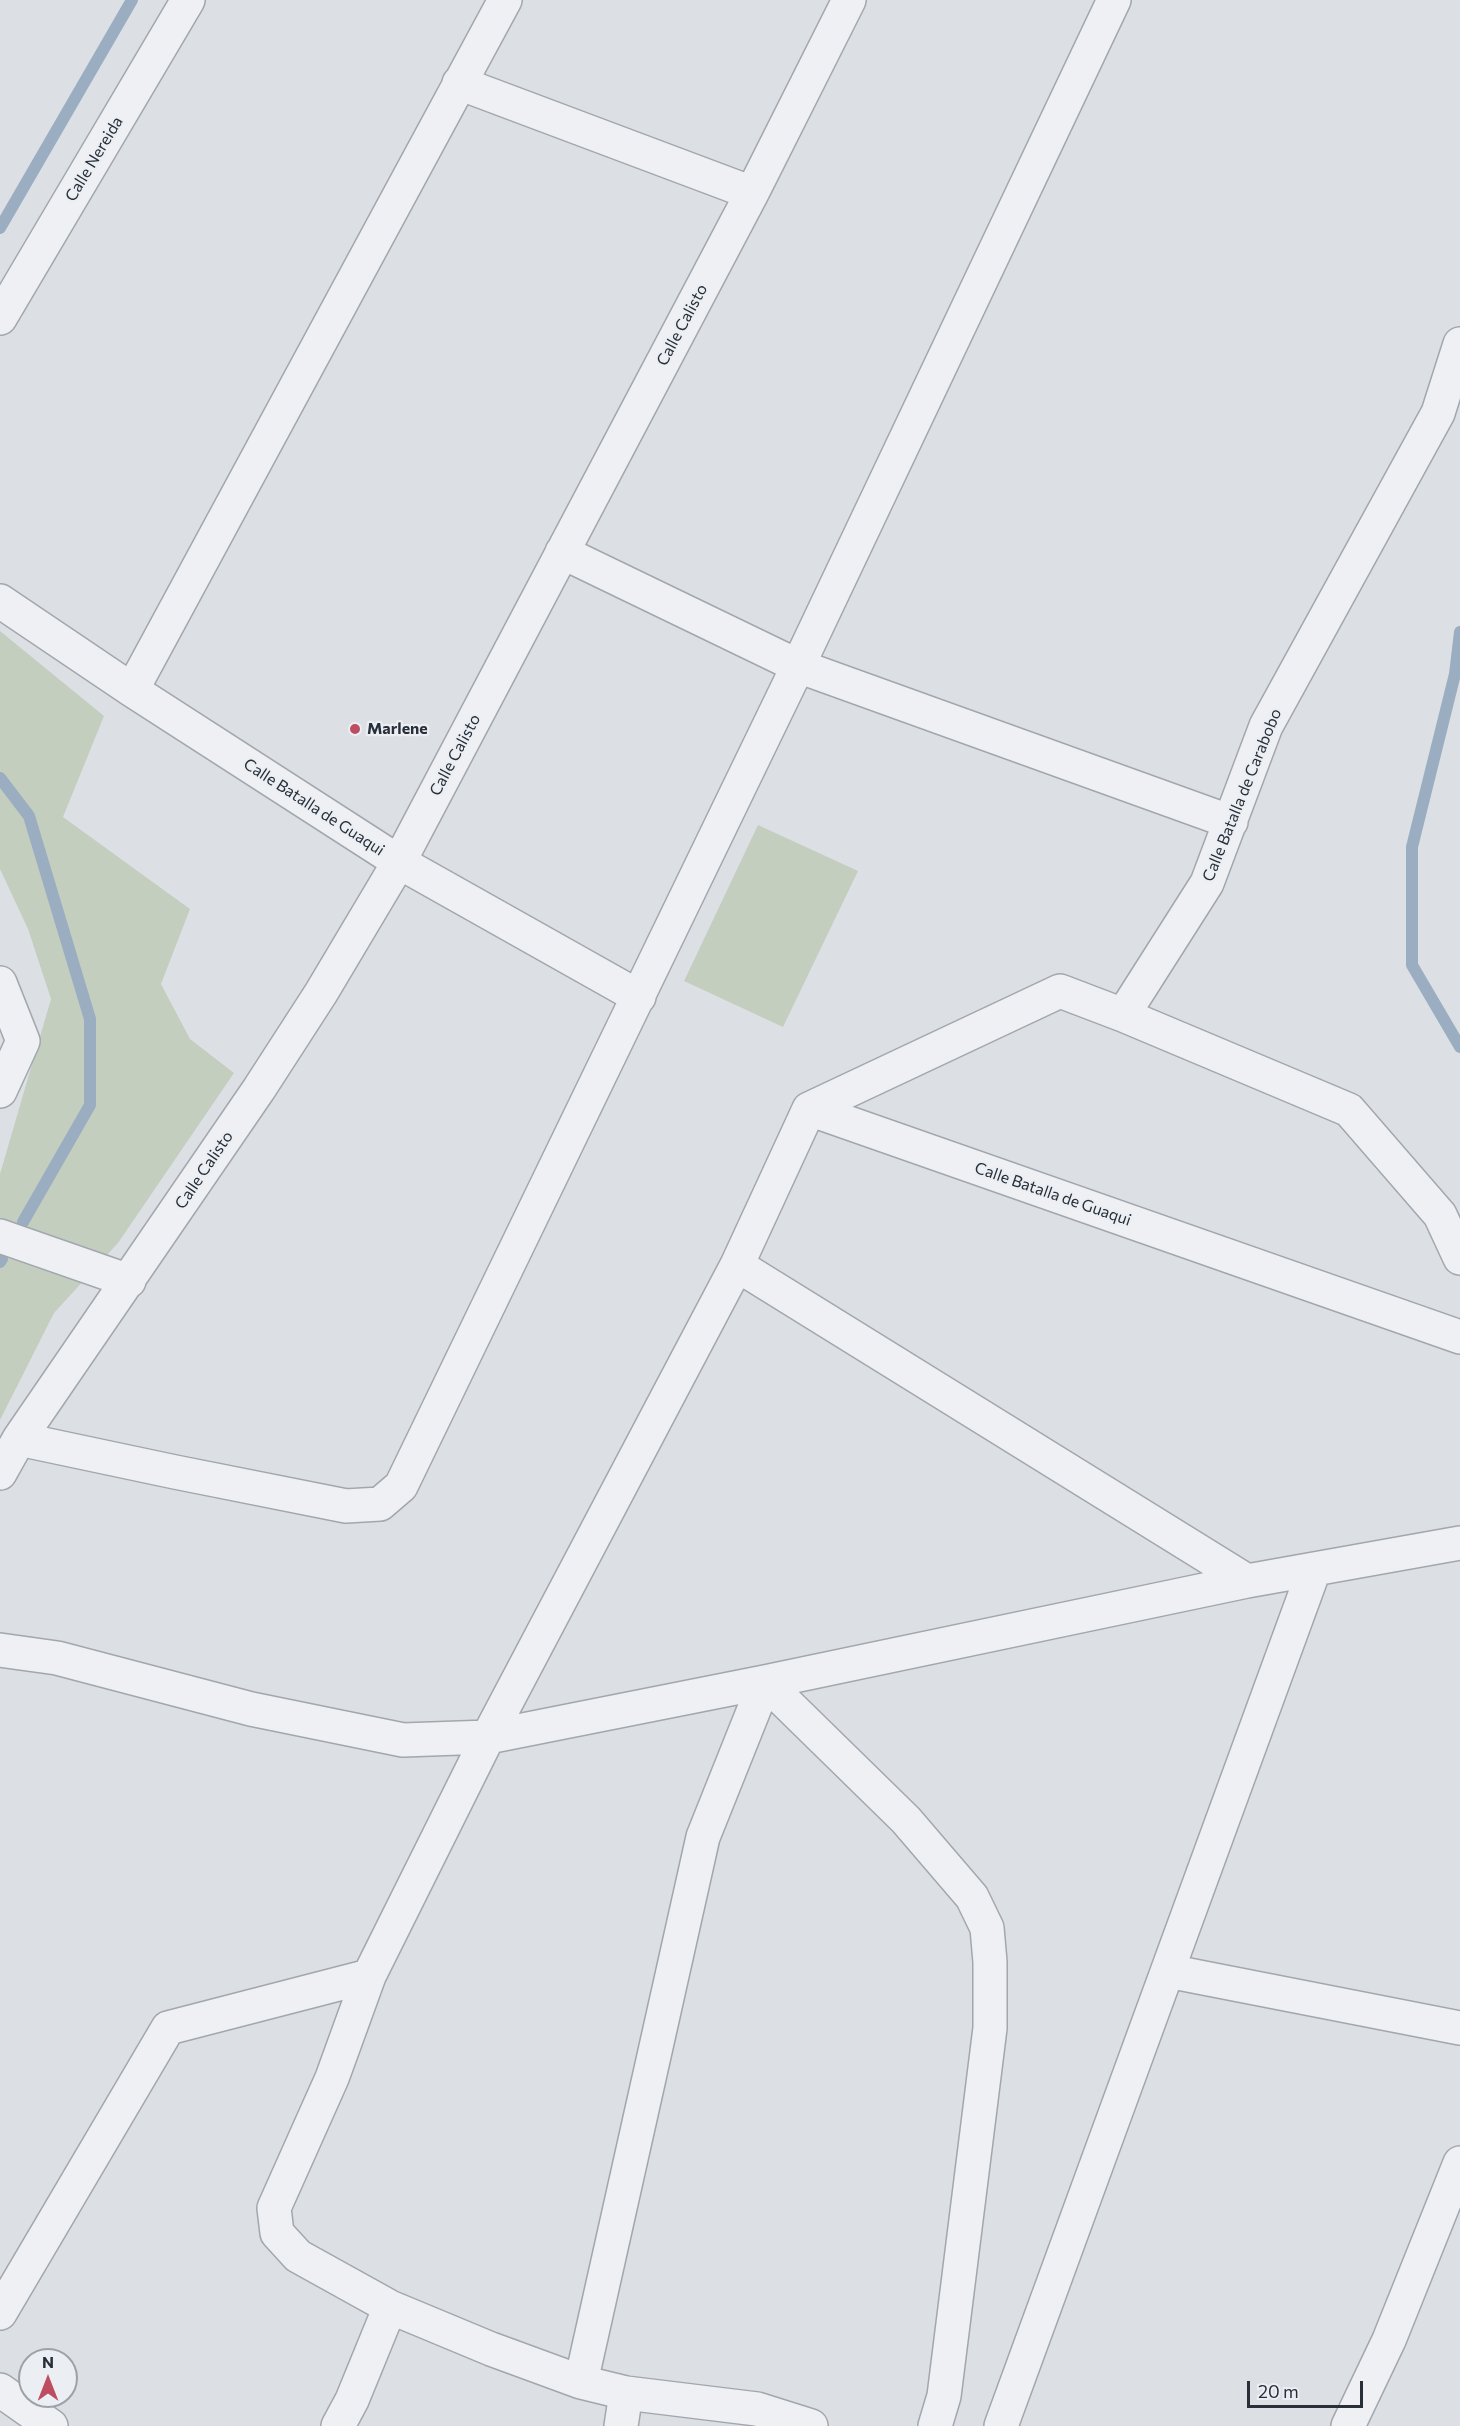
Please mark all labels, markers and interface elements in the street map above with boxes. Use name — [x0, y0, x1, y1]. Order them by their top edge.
street label: Calle Nereida — [61, 113, 127, 205]
street label: Calle Calisto — [652, 281, 712, 369]
street label: Calle Batalla de Carabobo — [1198, 706, 1286, 884]
street label: Calle Calisto — [425, 711, 485, 799]
place label: Marlene — [367, 719, 428, 739]
marker: Marlene — [348, 722, 362, 736]
street label: Calle Batalla de Guaqui — [240, 754, 388, 860]
street label: Calle Calisto — [171, 1127, 237, 1213]
street label: Calle Batalla de Guaqui — [972, 1158, 1134, 1230]
north arrow — [18, 2348, 78, 2408]
text: N — [42, 2352, 54, 2371]
scale bar — [1250, 2369, 1366, 2407]
text: 20 m — [1258, 2380, 1299, 2402]

